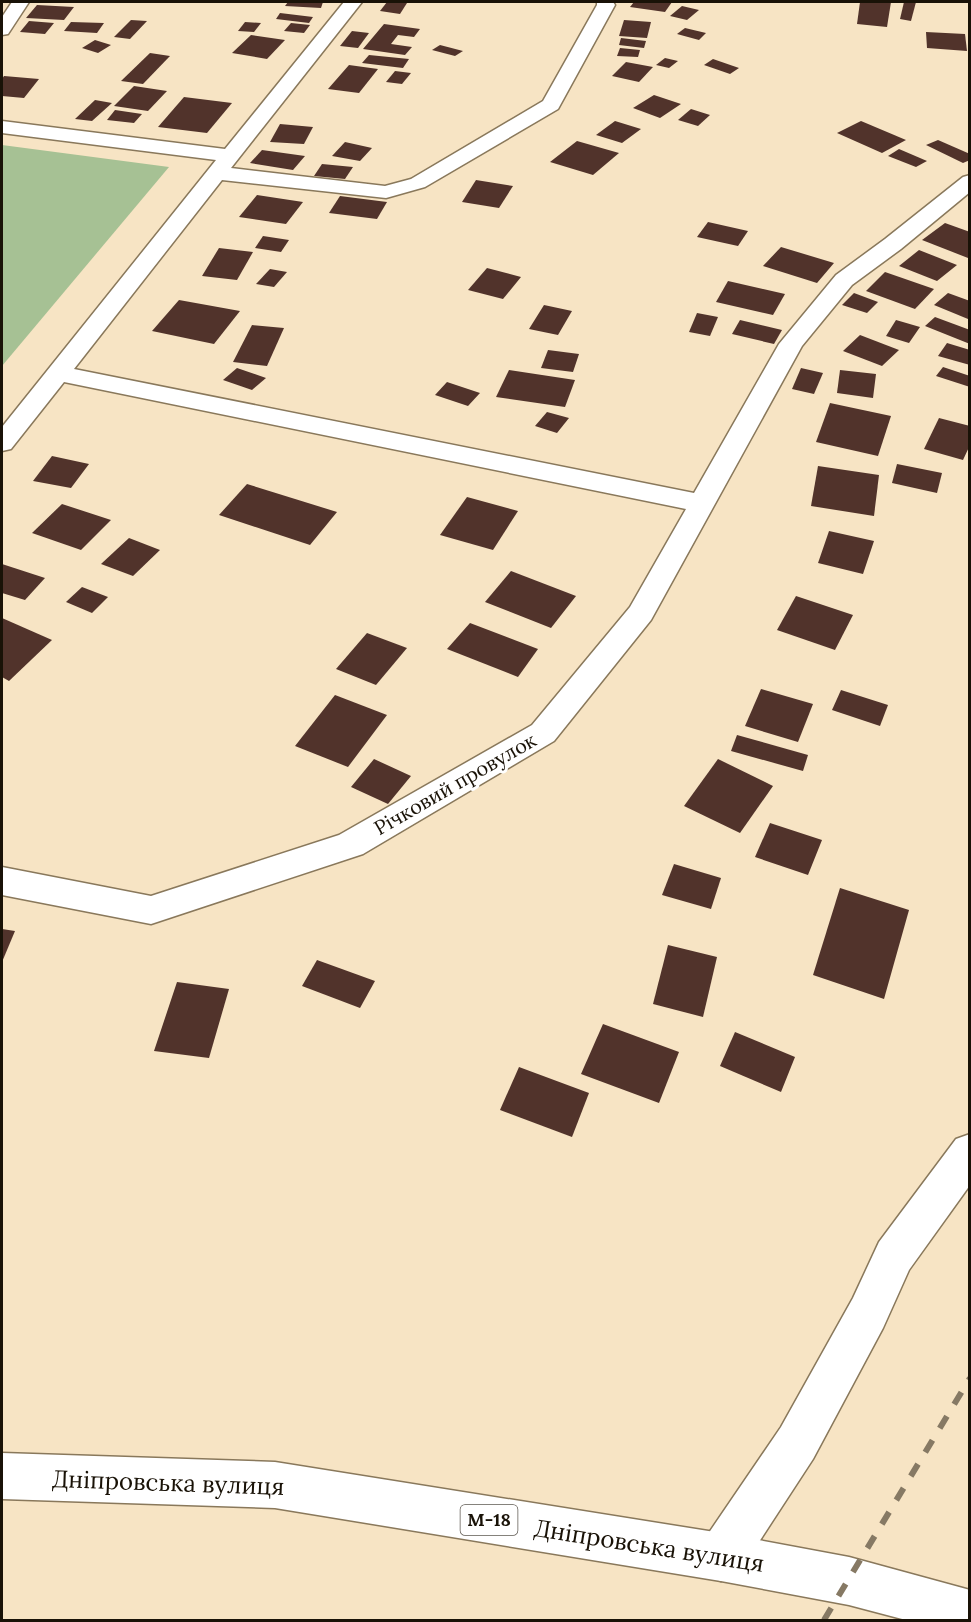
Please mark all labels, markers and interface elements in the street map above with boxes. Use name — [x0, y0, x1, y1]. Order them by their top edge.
street label: Річковий провулок — [369, 727, 541, 840]
street label: Дніпровська вулиця — [51, 1463, 285, 1502]
road number: М-18 — [460, 1505, 518, 1535]
street label: Дніпровська вулиця — [532, 1512, 766, 1579]

